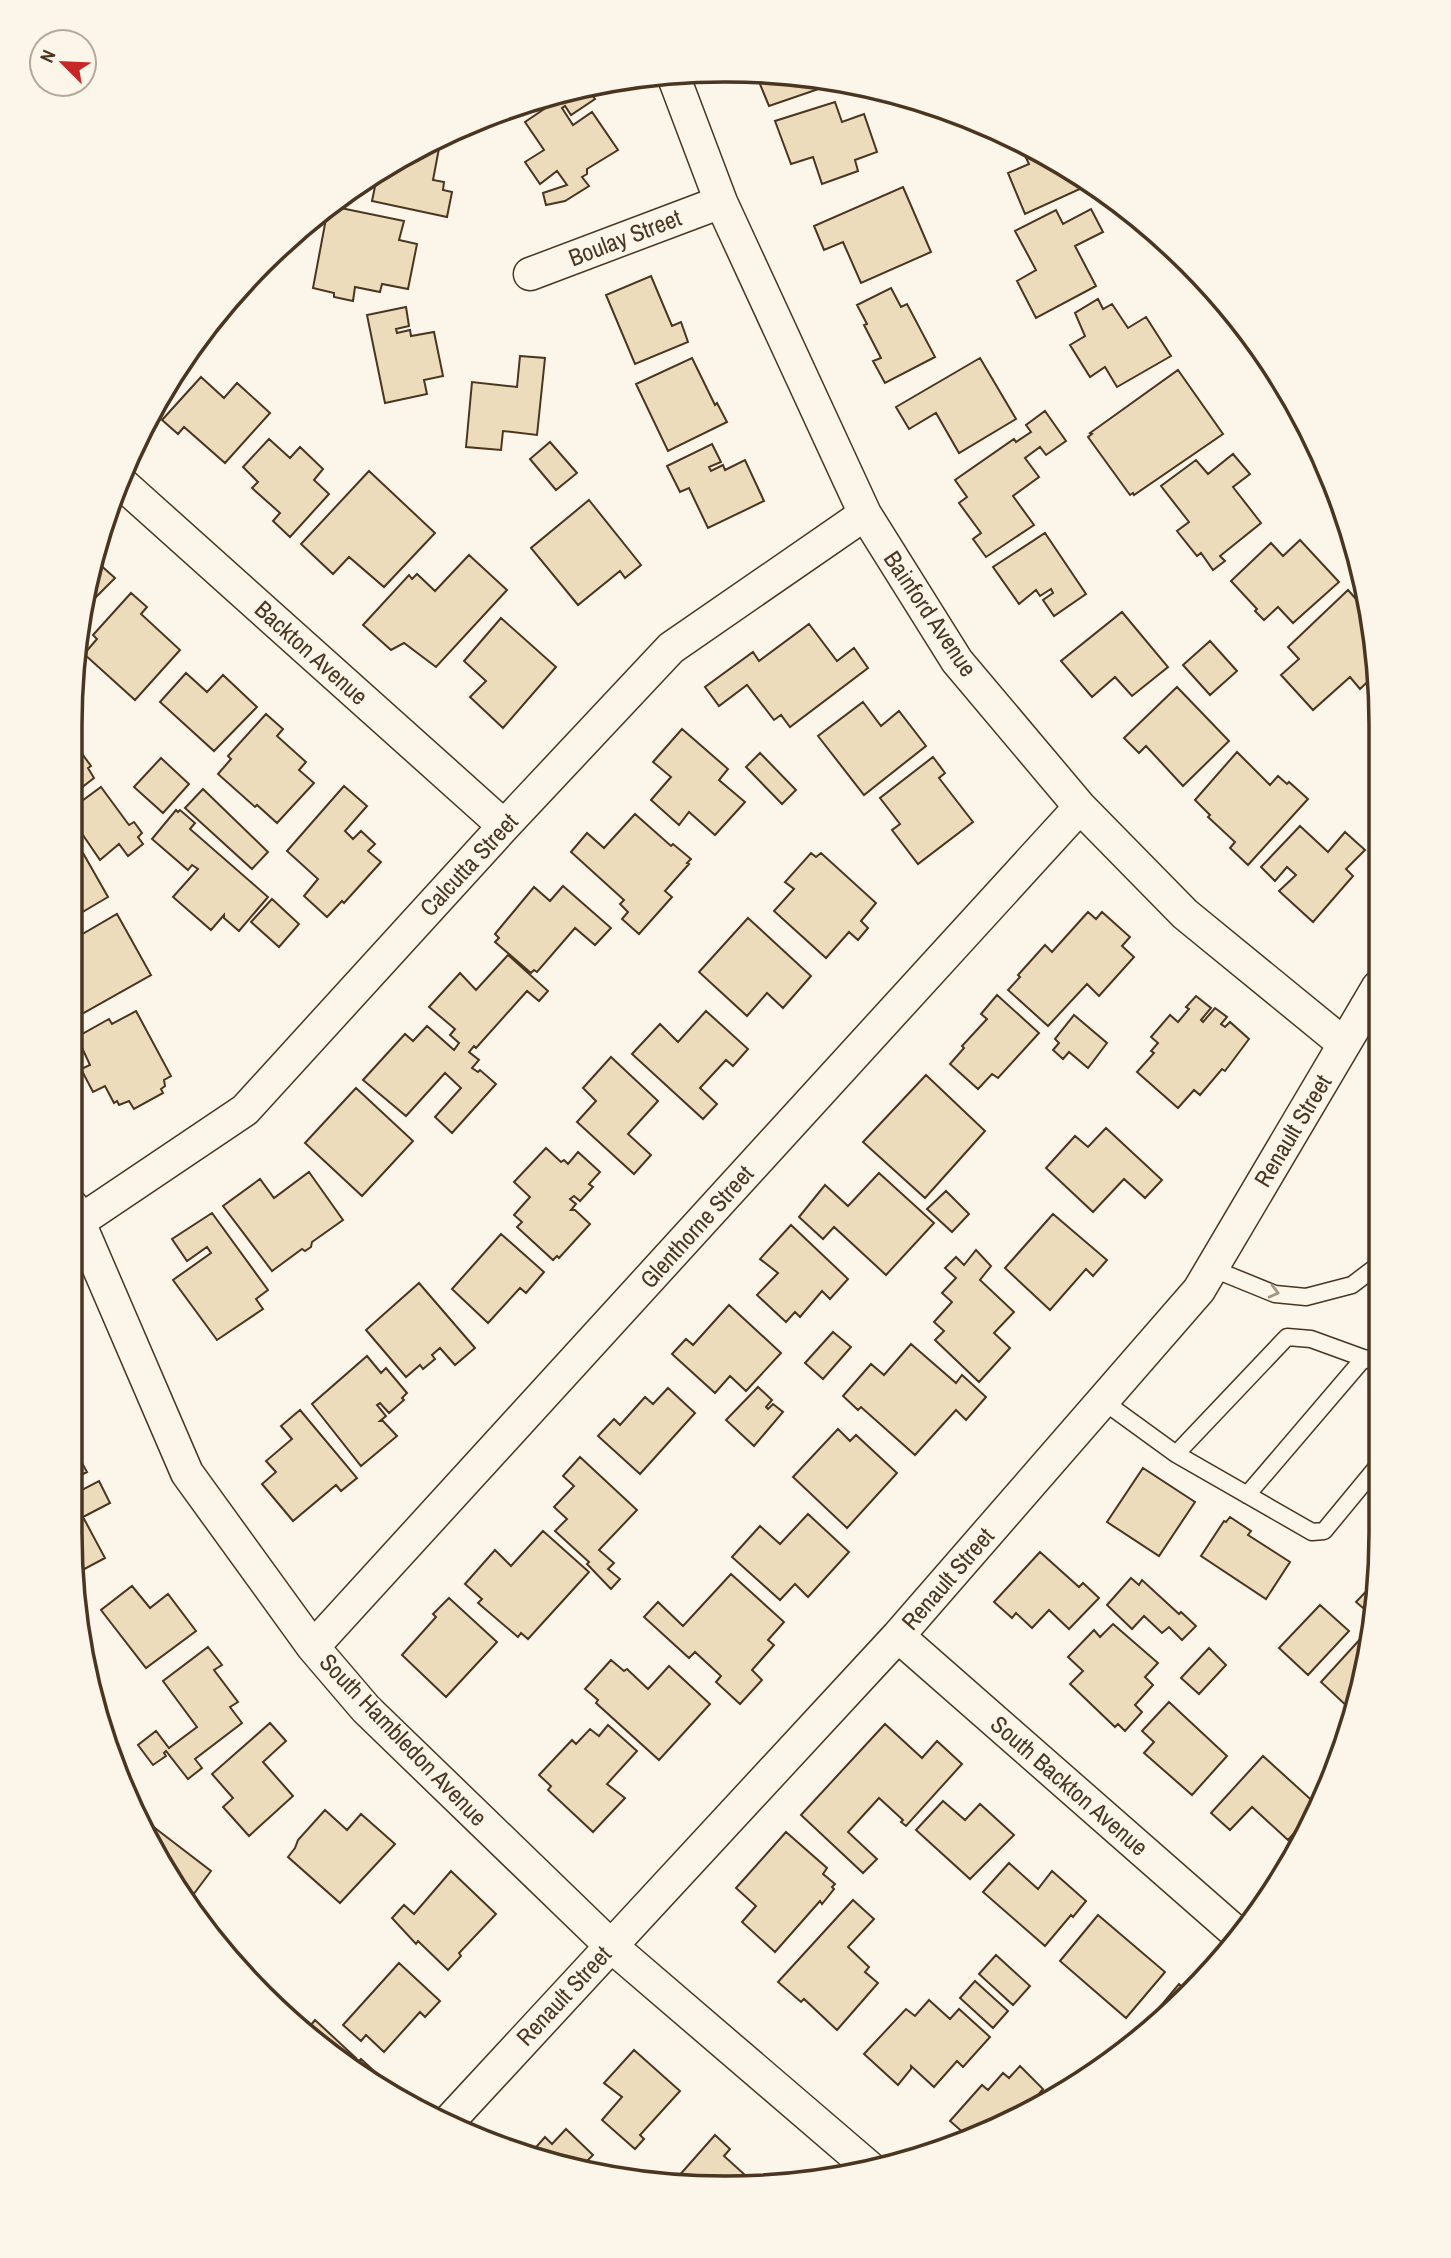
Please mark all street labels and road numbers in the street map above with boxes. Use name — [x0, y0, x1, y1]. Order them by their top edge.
street label: Boulay Street — [564, 201, 686, 273]
street label: Bainford Avenue — [877, 544, 985, 683]
street label: Backton Avenue — [248, 593, 375, 712]
street label: Calcutta Street — [412, 805, 525, 923]
street label: Renault Street — [1246, 1068, 1339, 1193]
street label: Glenthorne Street — [632, 1158, 760, 1295]
street label: Renault Street — [894, 1520, 1001, 1636]
street label: South Hambledon Avenue — [313, 1646, 495, 1833]
street label: South Backton Avenue — [984, 1708, 1155, 1863]
street label: Renault Street — [509, 1938, 618, 2052]

